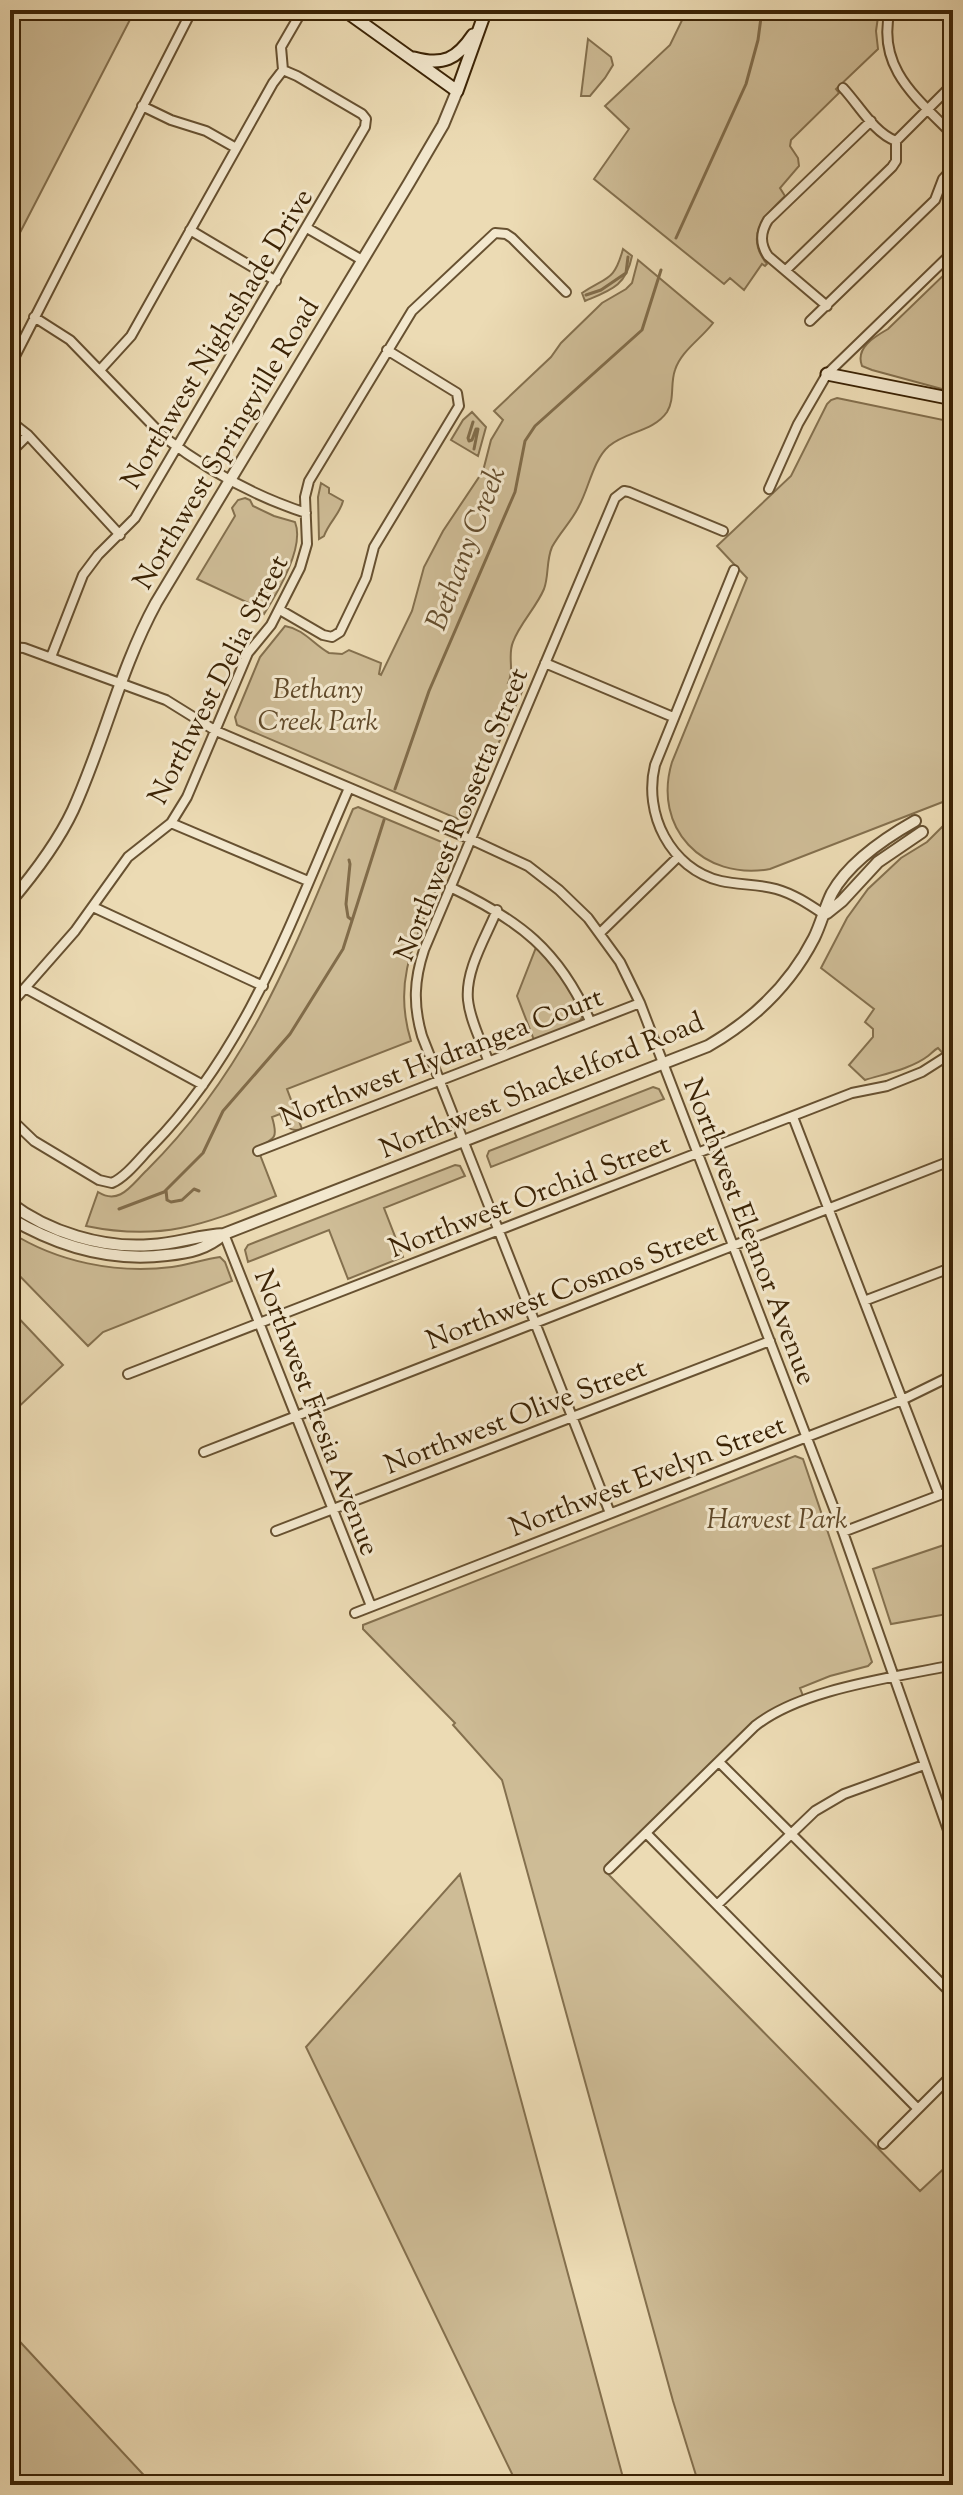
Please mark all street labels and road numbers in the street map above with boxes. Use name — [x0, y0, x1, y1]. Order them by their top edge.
street label: Northwest Nightshade Drive — [113, 182, 324, 497]
street label: Northwest Springville Road — [124, 291, 331, 598]
street label: Northwest Delia Street — [139, 548, 300, 812]
street label: Northwest Rossetta Street — [386, 662, 540, 968]
street label: Northwest Hydrangea Court — [275, 979, 610, 1139]
street label: Northwest Shackelford Road — [374, 1003, 710, 1170]
street label: Northwest Eleanor Avenue — [671, 1073, 825, 1391]
street label: Northwest Orchid Street — [384, 1126, 677, 1270]
street label: Northwest Cosmos Street — [421, 1214, 724, 1362]
street label: Northwest Fresia Avenue — [242, 1264, 388, 1562]
street label: Northwest Olive Street — [379, 1349, 653, 1486]
street label: Northwest Evelyn Street — [504, 1406, 792, 1549]

